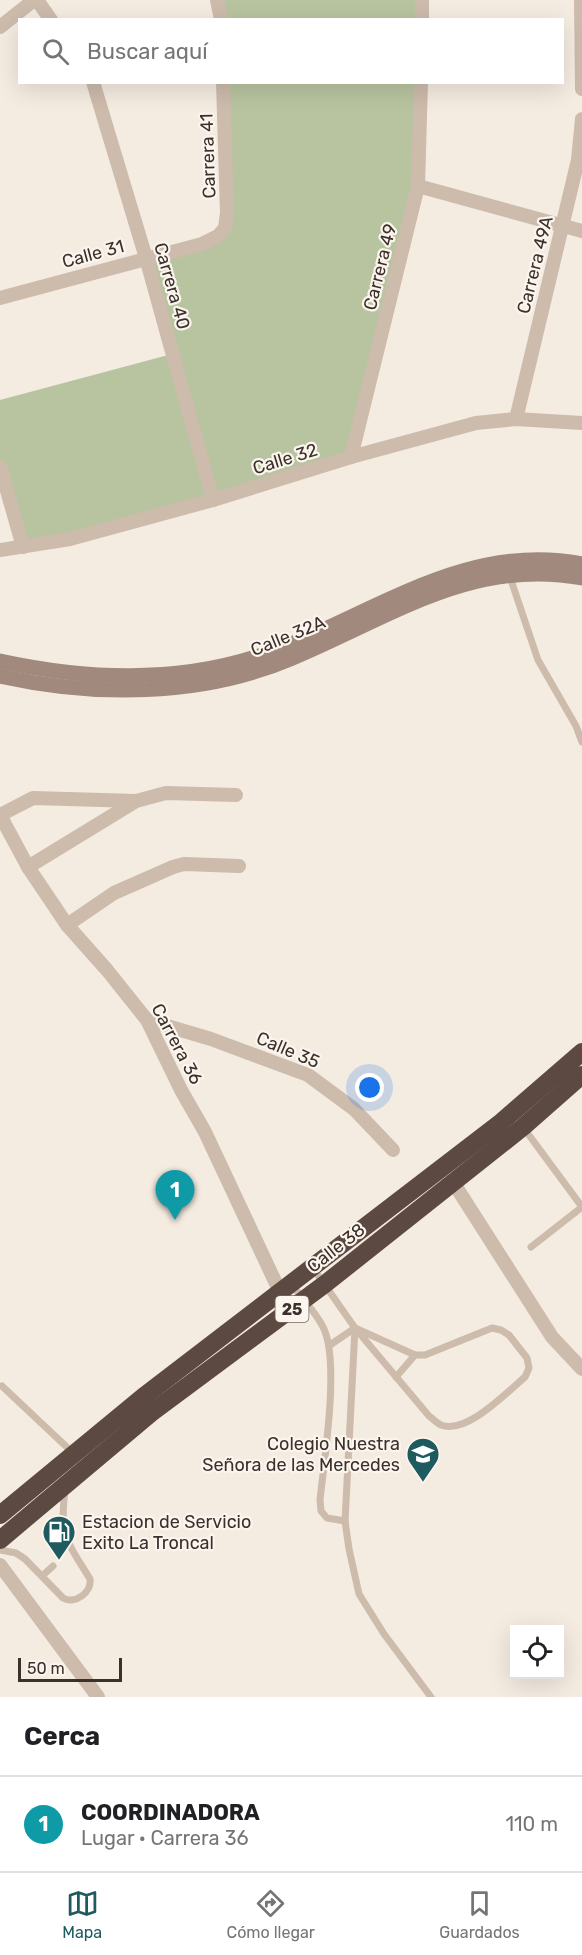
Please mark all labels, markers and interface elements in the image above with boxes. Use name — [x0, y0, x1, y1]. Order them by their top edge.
search box — [18, 18, 564, 84]
icon: search — [39, 35, 72, 68]
text: Buscar aquí — [87, 38, 208, 65]
street label: Carrera 41 — [196, 113, 220, 199]
street label: Carrera 49A — [512, 214, 558, 316]
street label: Carrera 49 — [359, 222, 401, 312]
street label: Calle 31 — [60, 235, 126, 273]
street label: Carrera 40 — [149, 240, 195, 332]
street label: Calle 32 — [250, 439, 320, 479]
street label: Calle 32A — [247, 611, 329, 661]
street label: Carrera 36 — [147, 1000, 207, 1088]
street label: Calle 35 — [253, 1027, 323, 1073]
your location — [355, 1073, 384, 1102]
pin: 1 — [156, 1170, 195, 1220]
street label: Calle 38 — [303, 1219, 369, 1277]
road number: 25 — [276, 1296, 308, 1322]
place label: Colegio Nuestra Señora de las Mercedes — [202, 1433, 400, 1476]
school or university icon: Colegio Nuestra Señora de las Mercedes — [405, 1436, 441, 1483]
place label: Estacion de Servicio Exito La Troncal — [82, 1511, 251, 1554]
fuel station icon: Estacion de Servicio Exito La Troncal — [41, 1514, 77, 1561]
map controls — [510, 1625, 564, 1679]
button: locate — [510, 1625, 564, 1679]
scale bar — [18, 1655, 122, 1682]
text: 50 m — [27, 1659, 65, 1678]
text: Cerca — [24, 1721, 100, 1752]
text: COORDINADORA — [81, 1799, 260, 1826]
text: 1 — [39, 1812, 48, 1836]
text: 110 m — [506, 1812, 558, 1836]
text: Lugar · Carrera 36 — [81, 1826, 249, 1850]
tab: Mapa — [62, 1887, 102, 1942]
tab: Cómo llegar — [227, 1887, 315, 1942]
tab: Guardados — [439, 1887, 520, 1942]

